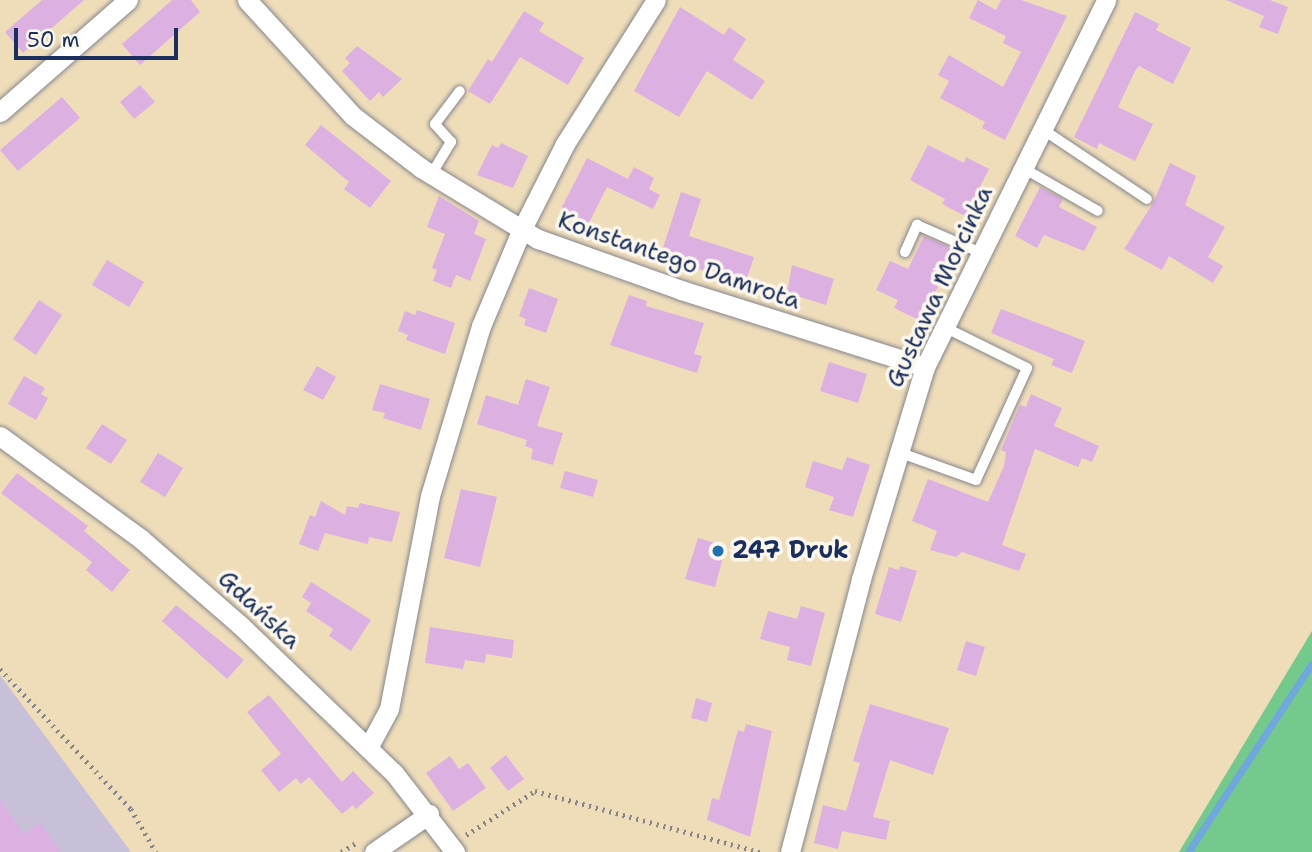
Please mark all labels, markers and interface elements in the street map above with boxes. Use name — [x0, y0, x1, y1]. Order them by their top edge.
scale bar — [18, 14, 182, 58]
text: 50 m — [27, 26, 80, 54]
street label: Gustawa Morcinka — [881, 182, 999, 392]
street label: Konstantego Damrota — [554, 206, 804, 316]
place label: 247 Druk — [732, 537, 849, 565]
marker: 247 Druk — [710, 543, 726, 559]
street label: Gdańska — [212, 565, 306, 655]

